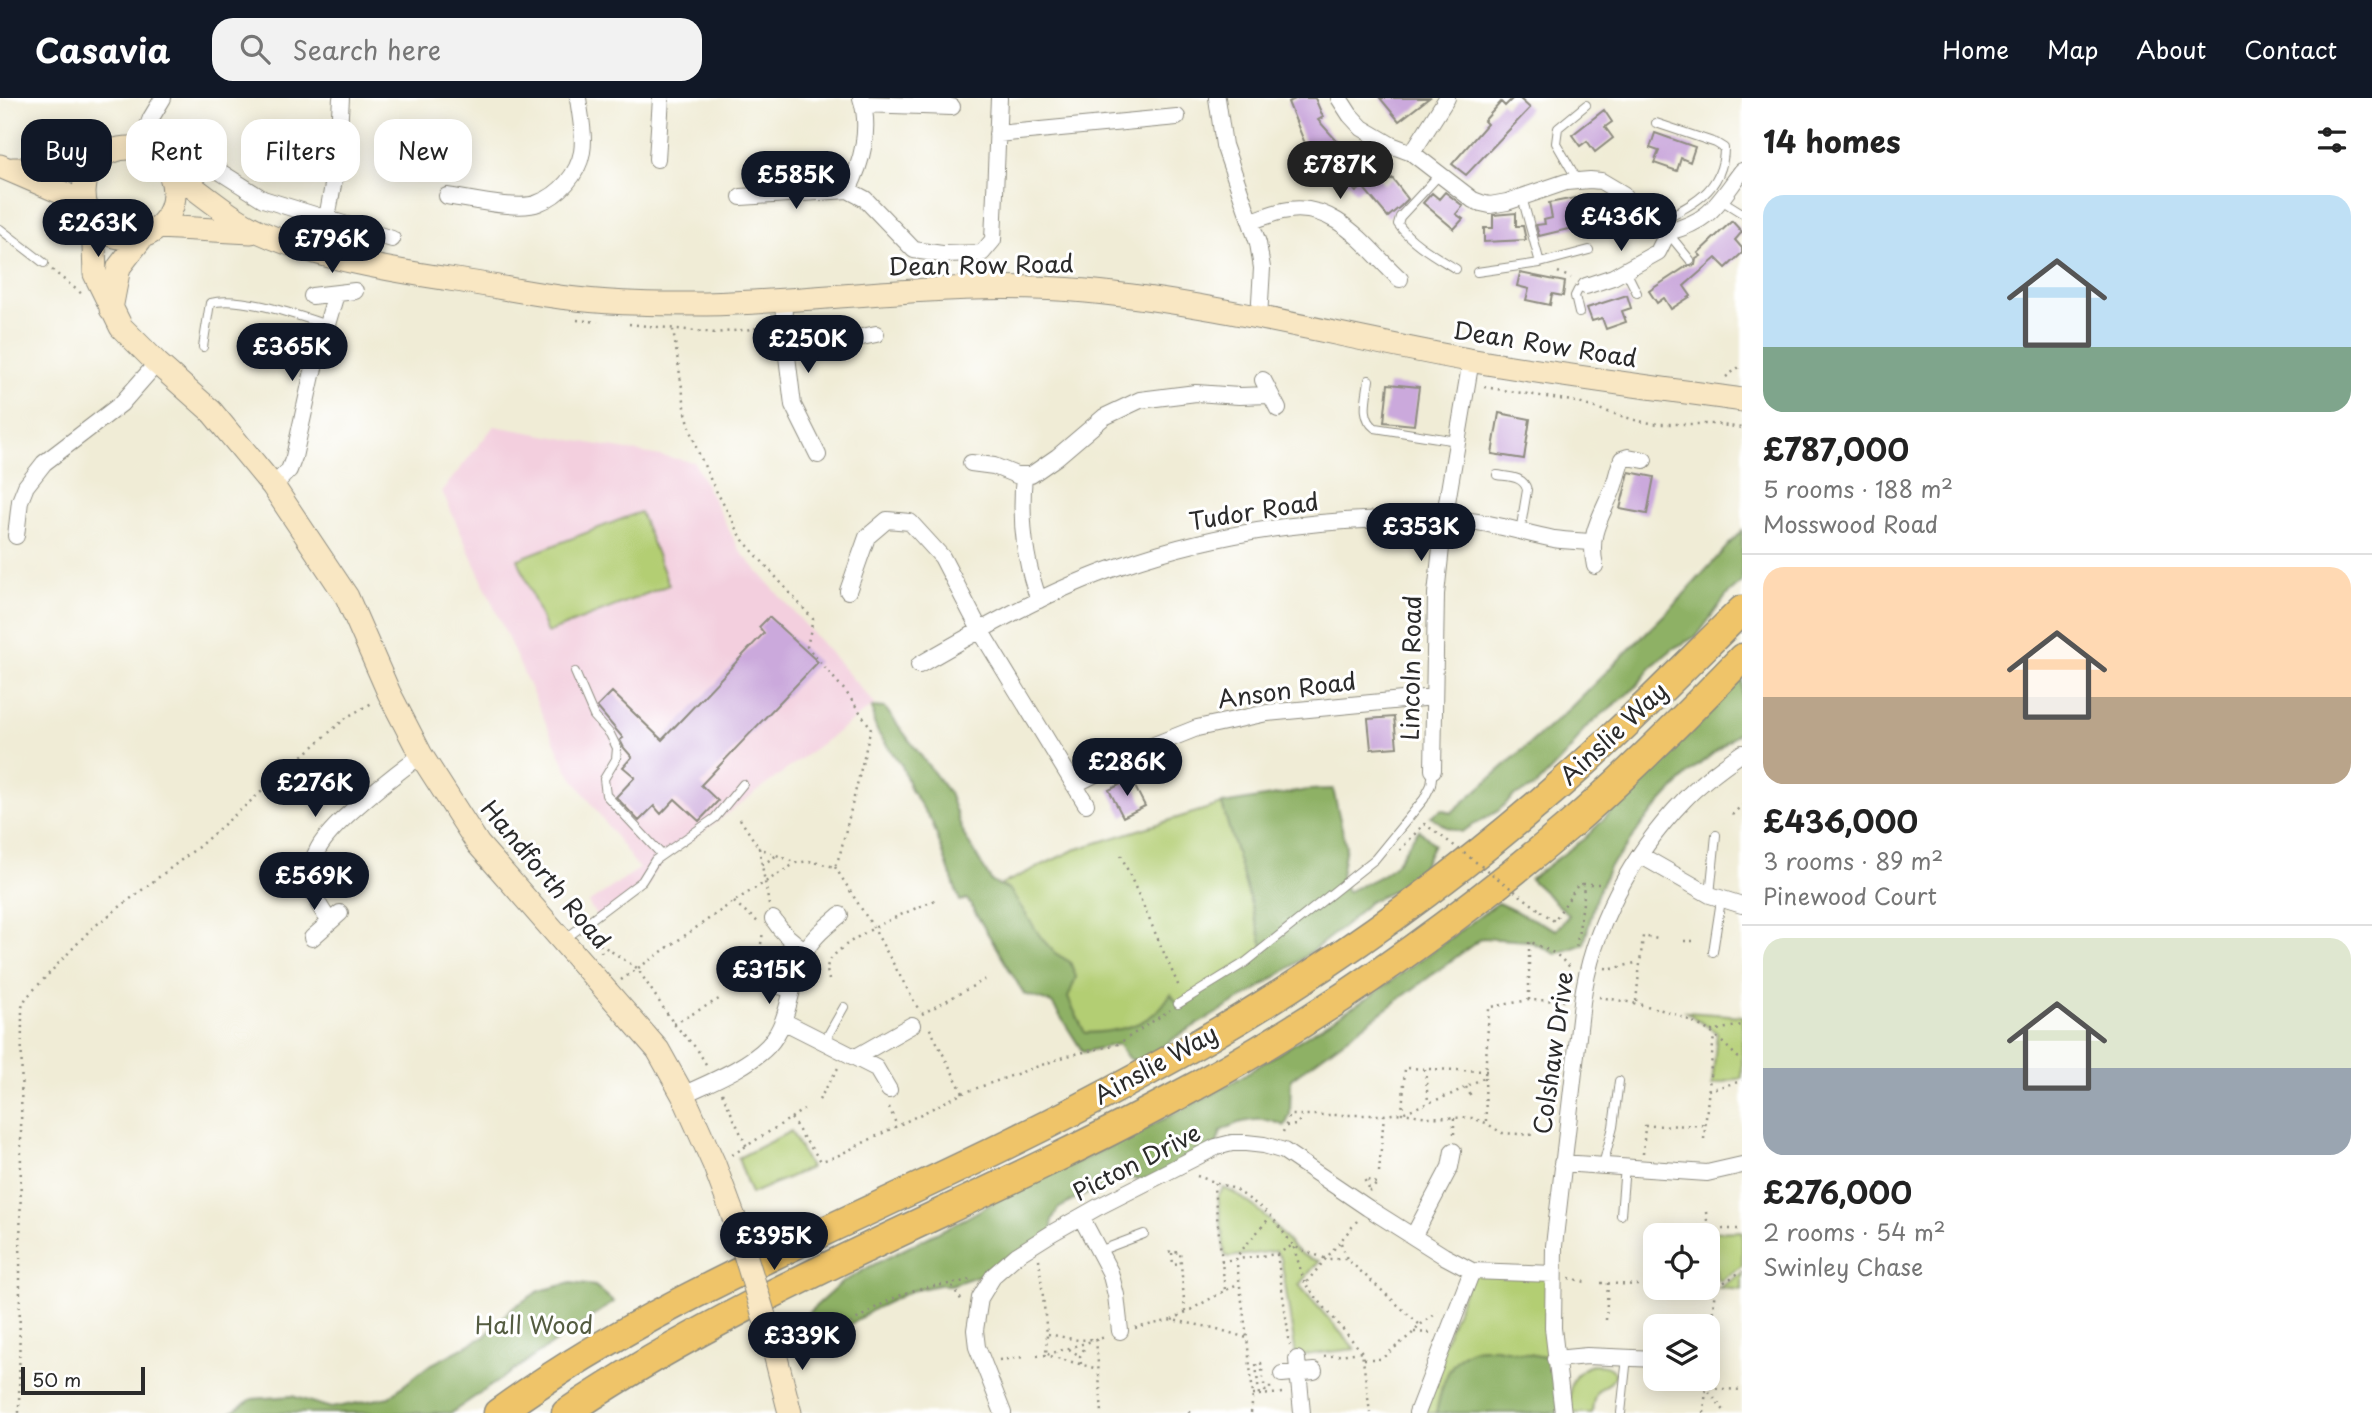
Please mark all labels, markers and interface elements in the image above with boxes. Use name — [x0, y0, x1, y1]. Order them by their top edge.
search box — [212, 18, 702, 81]
text: Casavia — [35, 24, 170, 74]
icon: search — [236, 30, 274, 68]
text: Search here — [292, 30, 441, 69]
text: Home — [1942, 31, 2009, 67]
text: Map — [2047, 31, 2098, 67]
text: About — [2136, 31, 2206, 67]
text: Contact — [2244, 31, 2337, 67]
text: 14 homes — [1763, 118, 1901, 163]
chip: Buy — [21, 119, 112, 182]
chip: Rent — [126, 119, 227, 182]
chip: Filters — [241, 119, 360, 182]
chip: New — [374, 119, 472, 182]
icon: filters — [2313, 121, 2351, 159]
pin: £787K — [1291, 141, 1389, 201]
text: £787K — [1303, 146, 1377, 181]
pin: £585K — [747, 152, 845, 211]
text: £585K — [757, 156, 835, 191]
pin: £436K — [1572, 194, 1670, 253]
text: £436K — [1581, 198, 1661, 233]
pin: £263K — [49, 200, 147, 259]
text: £263K — [59, 204, 137, 239]
pin: £796K — [283, 216, 381, 275]
text: £796K — [294, 220, 370, 255]
icon: home — [1994, 240, 2120, 366]
street label: Dean Row Road — [888, 244, 1074, 284]
street label: Dean Row Road — [1451, 311, 1640, 375]
pin: £250K — [759, 316, 857, 375]
text: £250K — [769, 320, 847, 355]
pin: £365K — [243, 324, 341, 383]
text: £365K — [253, 328, 331, 363]
text: £787,000 — [1763, 426, 1909, 471]
text: 5 rooms · 188 m² — [1763, 471, 1953, 506]
street label: Tudor Road — [1186, 482, 1321, 538]
pin: £353K — [1372, 504, 1470, 563]
text: Mosswood Road — [1763, 506, 1938, 541]
text: £353K — [1382, 508, 1460, 543]
street label: Lincoln Road — [1391, 595, 1429, 741]
icon: home — [1994, 612, 2120, 738]
street label: Anson Road — [1215, 661, 1358, 717]
street label: Ainslie Way — [1550, 673, 1675, 792]
pin: £286K — [1078, 738, 1176, 798]
text: £286K — [1088, 743, 1166, 778]
pin: £276K — [266, 760, 364, 819]
text: £276K — [277, 764, 353, 799]
street label: Handforth Road — [473, 791, 620, 956]
text: £436,000 — [1763, 798, 1918, 843]
text: 3 rooms · 89 m² — [1763, 843, 1943, 878]
pin: £569K — [265, 852, 363, 912]
text: £569K — [275, 857, 353, 892]
text: Pinewood Court — [1763, 878, 1937, 913]
pin: £315K — [720, 946, 818, 1006]
text: £315K — [732, 951, 806, 986]
street label: Colshaw Drive — [1523, 969, 1581, 1136]
icon: home — [1994, 983, 2120, 1109]
street label: Ainslie Way — [1086, 1014, 1224, 1112]
street label: Picton Drive — [1066, 1114, 1206, 1209]
text: £276,000 — [1763, 1169, 1912, 1214]
pin: £395K — [725, 1212, 823, 1272]
text: 2 rooms · 54 m² — [1763, 1214, 1946, 1249]
text: £395K — [736, 1217, 812, 1252]
map controls — [1643, 1223, 1720, 1391]
button: locate — [1643, 1223, 1720, 1300]
text: Swinley Chase — [1763, 1249, 1923, 1284]
park label: Hall Wood — [475, 1306, 593, 1342]
pin: £339K — [753, 1312, 851, 1372]
button: layers — [1643, 1314, 1720, 1391]
text: £339K — [764, 1317, 840, 1352]
scale bar — [21, 1364, 145, 1396]
text: 50 m — [32, 1365, 81, 1393]

